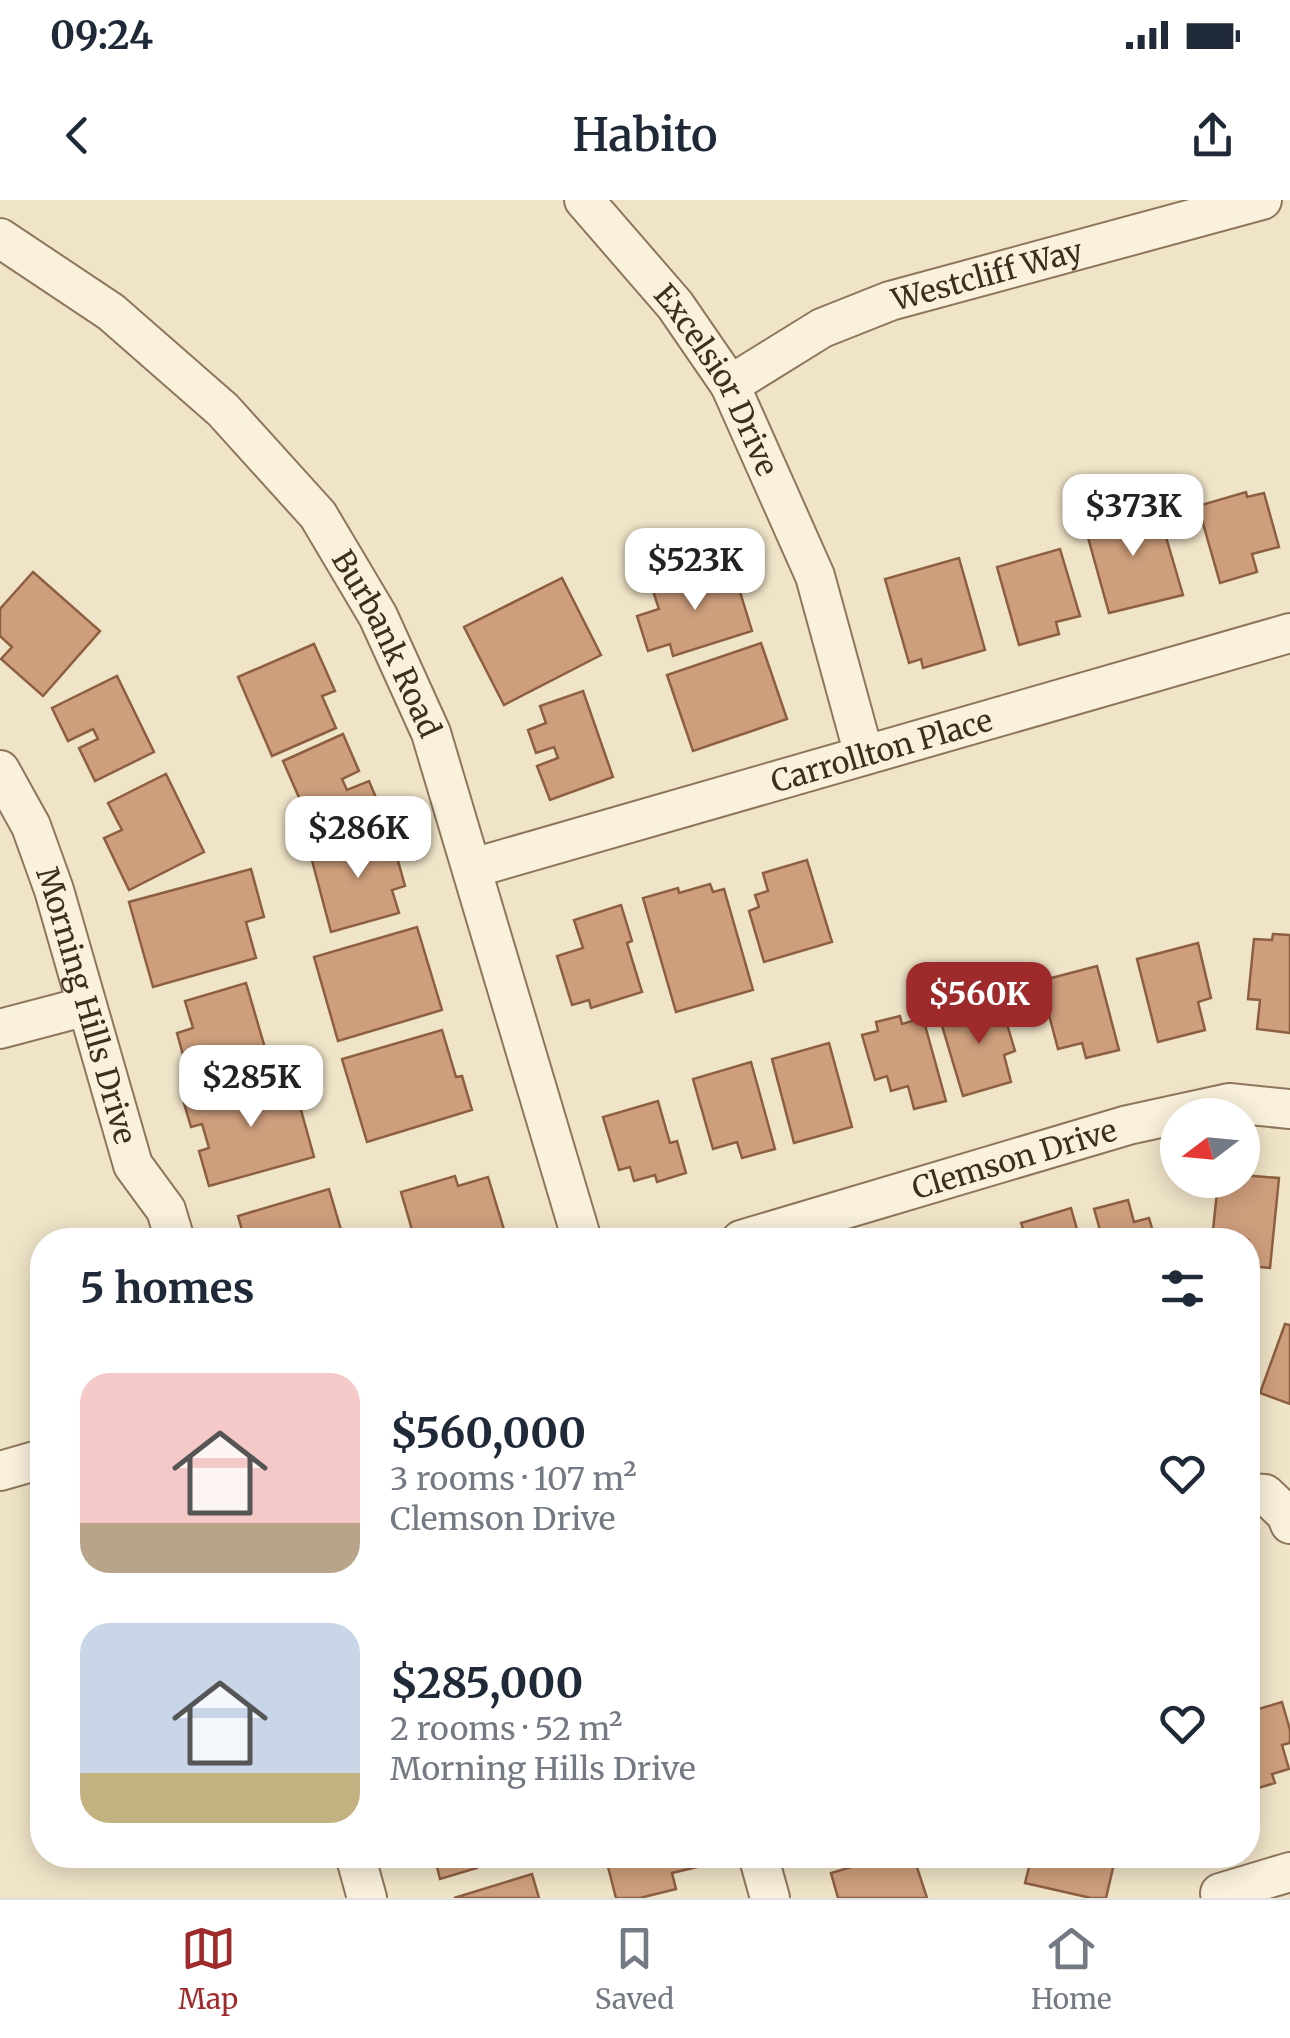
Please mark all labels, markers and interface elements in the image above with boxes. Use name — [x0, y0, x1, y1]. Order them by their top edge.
text: 09:24 — [50, 12, 153, 59]
text: Habito — [573, 107, 718, 163]
icon: back — [50, 108, 105, 163]
icon: share — [1185, 108, 1240, 163]
street label: Westcliff Way — [887, 230, 1087, 319]
street label: Excelsior Drive — [646, 276, 787, 481]
pin: $373K — [1063, 474, 1203, 559]
text: $373K — [1084, 486, 1182, 526]
pin: $523K — [625, 528, 765, 613]
text: $523K — [647, 540, 743, 580]
street label: Burbank Road — [324, 543, 449, 743]
street label: Carrollton Place — [766, 701, 996, 800]
pin: $286K — [288, 796, 428, 881]
text: $286K — [307, 808, 409, 848]
street label: Morning Hills Drive — [28, 862, 145, 1148]
pin: $560K — [909, 962, 1049, 1047]
text: $560K — [928, 974, 1030, 1014]
pin: $285K — [181, 1045, 321, 1130]
text: $285K — [201, 1057, 301, 1097]
north arrow — [1160, 1098, 1260, 1198]
map controls — [1160, 1098, 1260, 1198]
street label: Clemson Drive — [907, 1110, 1121, 1207]
icon: filters — [1155, 1261, 1210, 1316]
text: 5 homes — [80, 1262, 254, 1314]
text: $560,000 — [390, 1407, 586, 1459]
icon: home — [160, 1413, 280, 1533]
icon: heart — [1155, 1446, 1210, 1501]
text: 3 rooms · 107 m² — [390, 1459, 637, 1499]
text: Clemson Drive — [390, 1499, 615, 1539]
text: $285,000 — [390, 1657, 583, 1709]
icon: home — [160, 1663, 280, 1783]
icon: heart — [1155, 1696, 1210, 1751]
text: 2 rooms · 52 m² — [390, 1709, 622, 1749]
text: Morning Hills Drive — [390, 1749, 696, 1789]
tab: Map — [178, 1921, 238, 2017]
tab: Saved — [595, 1921, 674, 2017]
tab: Home — [1031, 1921, 1112, 2017]

